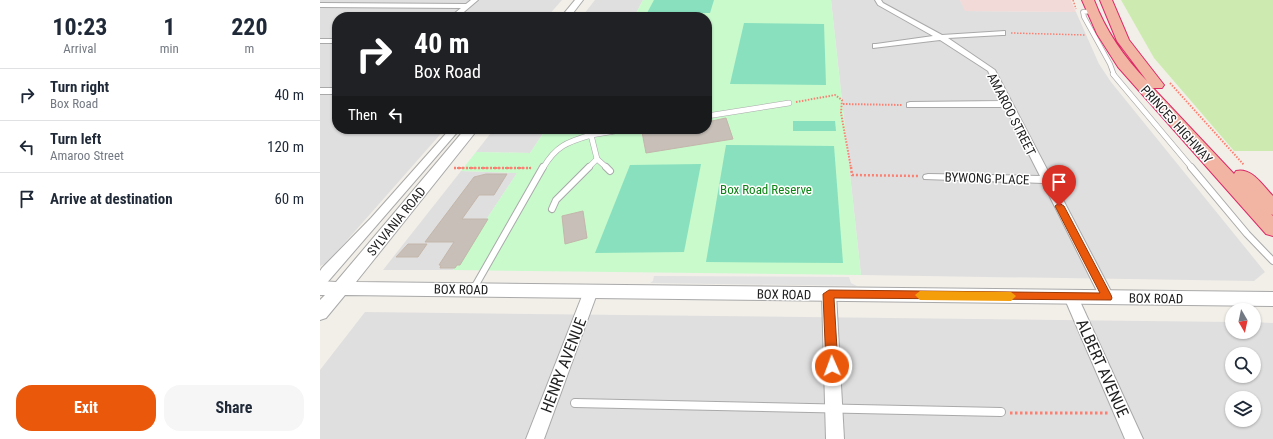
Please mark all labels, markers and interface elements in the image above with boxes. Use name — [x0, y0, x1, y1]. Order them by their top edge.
text: 10:23 — [52, 13, 107, 41]
text: 1 — [163, 13, 175, 41]
text: 220 — [231, 13, 268, 41]
text: 40 m — [414, 27, 470, 60]
icon: right — [348, 28, 400, 80]
text: Arrival — [63, 41, 96, 56]
text: min — [160, 41, 179, 56]
text: m — [245, 41, 254, 56]
text: Box Road — [414, 61, 481, 82]
street label: AMAROO STREET — [984, 70, 1039, 158]
text: Turn right — [50, 78, 109, 96]
street label: PRINCES HIGHWAY — [1138, 82, 1216, 166]
icon: right — [16, 84, 38, 106]
text: 40 m — [274, 86, 304, 104]
text: Box Road — [50, 96, 98, 111]
icon: left — [385, 104, 407, 126]
text: Then — [348, 106, 377, 124]
text: Turn left — [50, 130, 101, 148]
icon: left — [16, 136, 38, 158]
text: 120 m — [267, 138, 304, 156]
text: Amaroo Street — [50, 148, 124, 163]
pin — [1042, 165, 1076, 206]
street label: BYWONG PLACE — [944, 170, 1030, 187]
icon: arrive — [1048, 171, 1070, 193]
park label: Box Road Reserve — [720, 182, 812, 197]
street label: SYLVANIA ROAD — [364, 184, 429, 259]
icon: arrive — [16, 188, 38, 210]
text: Arrive at destination — [50, 190, 173, 208]
text: 60 m — [274, 190, 304, 208]
street label: BOX ROAD — [434, 282, 488, 297]
street label: BOX ROAD — [757, 287, 811, 302]
street label: BOX ROAD — [1129, 291, 1183, 306]
north arrow — [1225, 303, 1261, 339]
map controls — [1225, 303, 1261, 427]
street label: HENRY AVENUE — [537, 315, 590, 415]
street label: ALBERT AVENUE — [1072, 316, 1133, 420]
position arrow — [811, 345, 853, 387]
button: search — [1225, 347, 1261, 383]
button: Exit — [16, 385, 156, 431]
button: Share — [164, 385, 304, 431]
button: layers — [1225, 391, 1261, 427]

